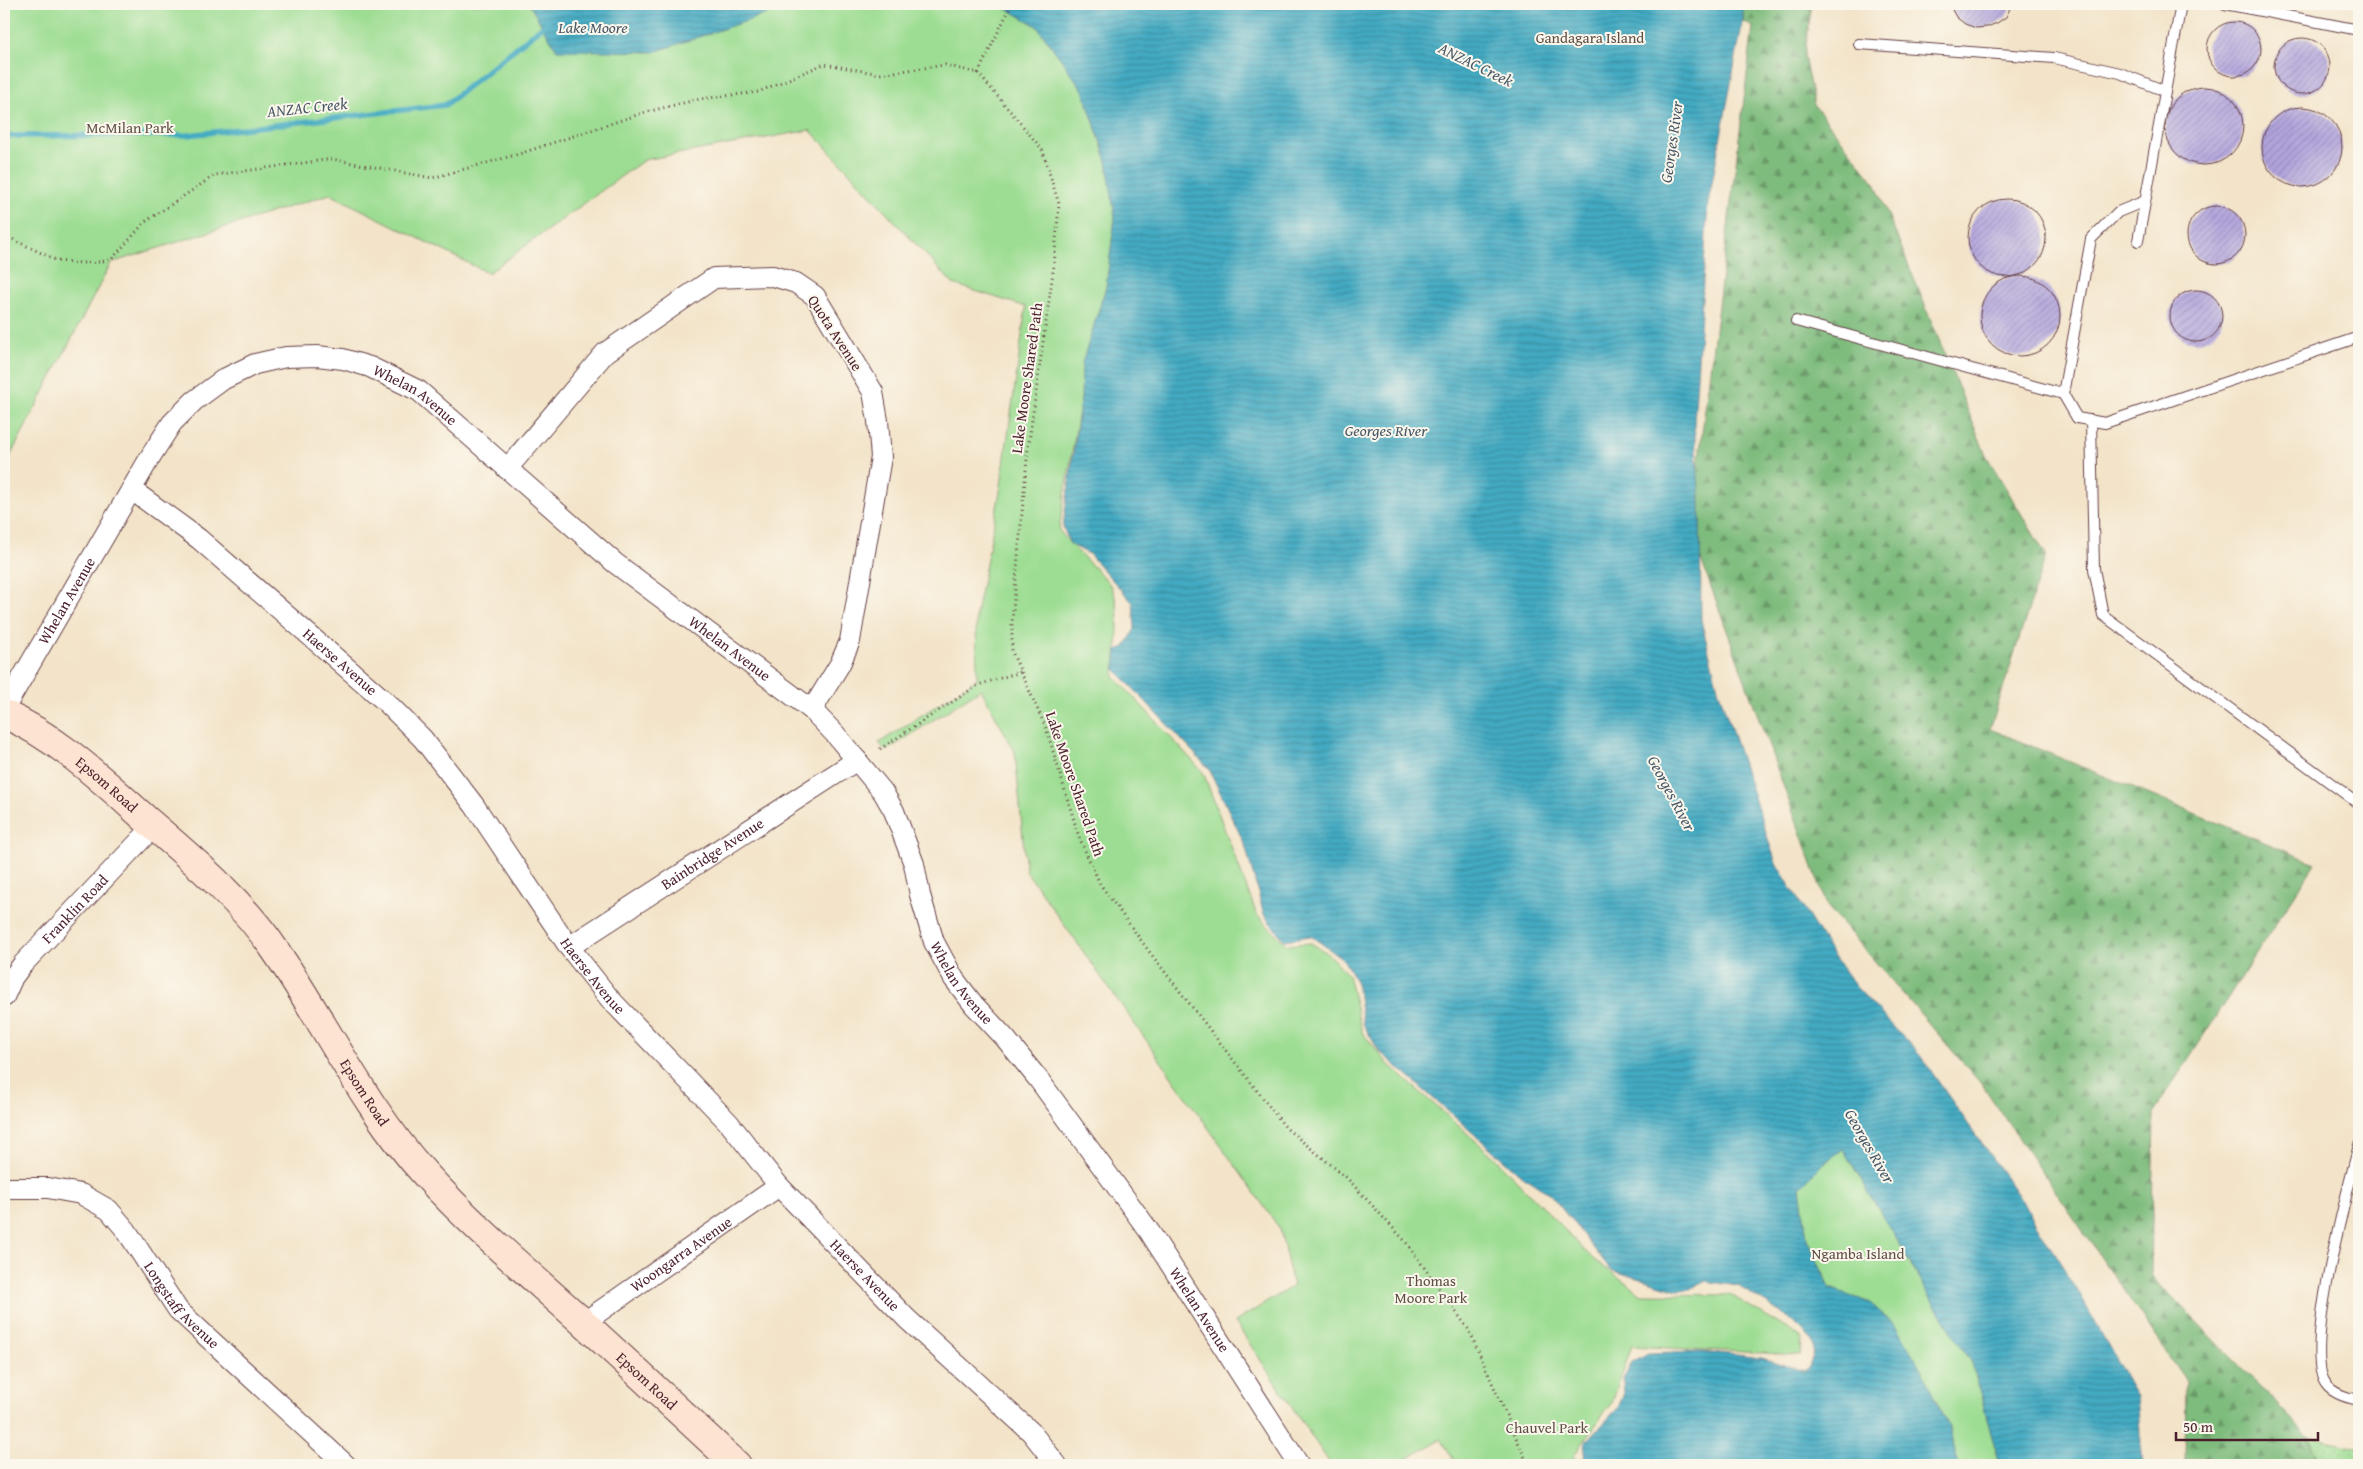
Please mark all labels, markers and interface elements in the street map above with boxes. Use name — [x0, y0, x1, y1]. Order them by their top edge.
water label: Lake Moore — [557, 15, 628, 39]
park label: Gandagara Island — [1536, 27, 1644, 48]
water label: ANZAC Creek — [1434, 35, 1518, 93]
water label: ANZAC Creek — [265, 91, 349, 123]
water label: Georges River — [1653, 99, 1689, 184]
park label: McMilan Park — [86, 117, 174, 138]
street label: Quota Avenue — [803, 291, 868, 375]
street label: Lake Moore Shared Path — [1006, 301, 1048, 455]
street label: Whelan Avenue — [370, 359, 462, 430]
water label: Georges River — [1345, 418, 1428, 442]
street label: Whelan Avenue — [33, 553, 100, 648]
street label: Whelan Avenue — [685, 611, 775, 686]
street label: Haerse Avenue — [298, 623, 382, 700]
street label: Lake Moore Shared Path — [1041, 709, 1110, 860]
street label: Epsom Road — [71, 751, 143, 817]
water label: Georges River — [1642, 751, 1702, 836]
street label: Bainbridge Avenue — [657, 812, 768, 895]
street label: Franklin Road — [37, 870, 113, 948]
street label: Haerse Avenue — [556, 933, 630, 1019]
street label: Whelan Avenue — [926, 937, 998, 1029]
street label: Epsom Road — [335, 1055, 394, 1130]
water label: Georges River — [1839, 1104, 1901, 1189]
street label: Woongarra Avenue — [626, 1211, 736, 1297]
street label: Haerse Avenue — [825, 1234, 905, 1316]
park label: Ngamba Island — [1811, 1243, 1905, 1264]
street label: Longstaff Avenue — [139, 1257, 224, 1353]
street label: Whelan Avenue — [1165, 1263, 1235, 1356]
park label: Thomas Moore Park — [1395, 1270, 1468, 1308]
street label: Epsom Road — [612, 1347, 682, 1414]
scale bar — [2176, 1409, 2318, 1441]
text: 50 m — [2183, 1416, 2214, 1437]
park label: Chauvel Park — [1506, 1417, 1589, 1438]

